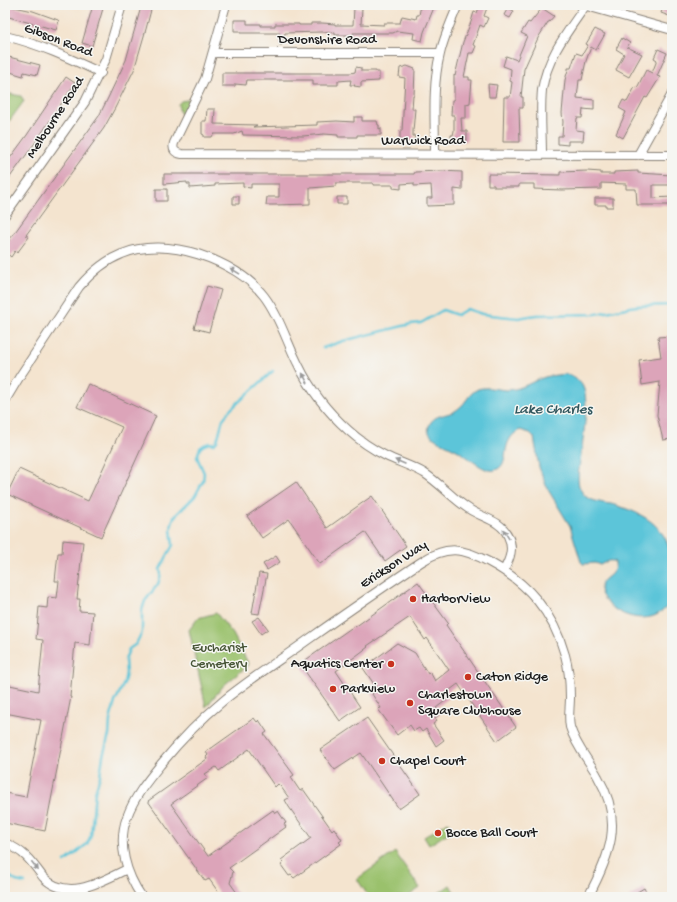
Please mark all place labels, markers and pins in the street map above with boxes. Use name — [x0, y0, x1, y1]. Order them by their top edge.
place label: HarborView — [421, 591, 490, 608]
marker: HarborView — [408, 594, 418, 604]
place label: Aquatics Center — [291, 656, 384, 673]
marker: Aquatics Center — [386, 659, 396, 669]
place label: Caton Ridge — [476, 669, 549, 686]
marker: Caton Ridge — [463, 672, 473, 682]
place label: Parkview — [340, 681, 395, 698]
marker: Parkview — [328, 684, 338, 694]
place label: Charlestown Square Clubhouse — [418, 687, 522, 720]
marker: Charlestown Square Clubhouse — [405, 698, 415, 708]
place label: Chapel Court — [390, 753, 467, 770]
marker: Chapel Court — [377, 756, 387, 766]
place label: Bocce Ball Court — [445, 825, 538, 842]
marker: Bocce Ball Court — [433, 828, 443, 838]

